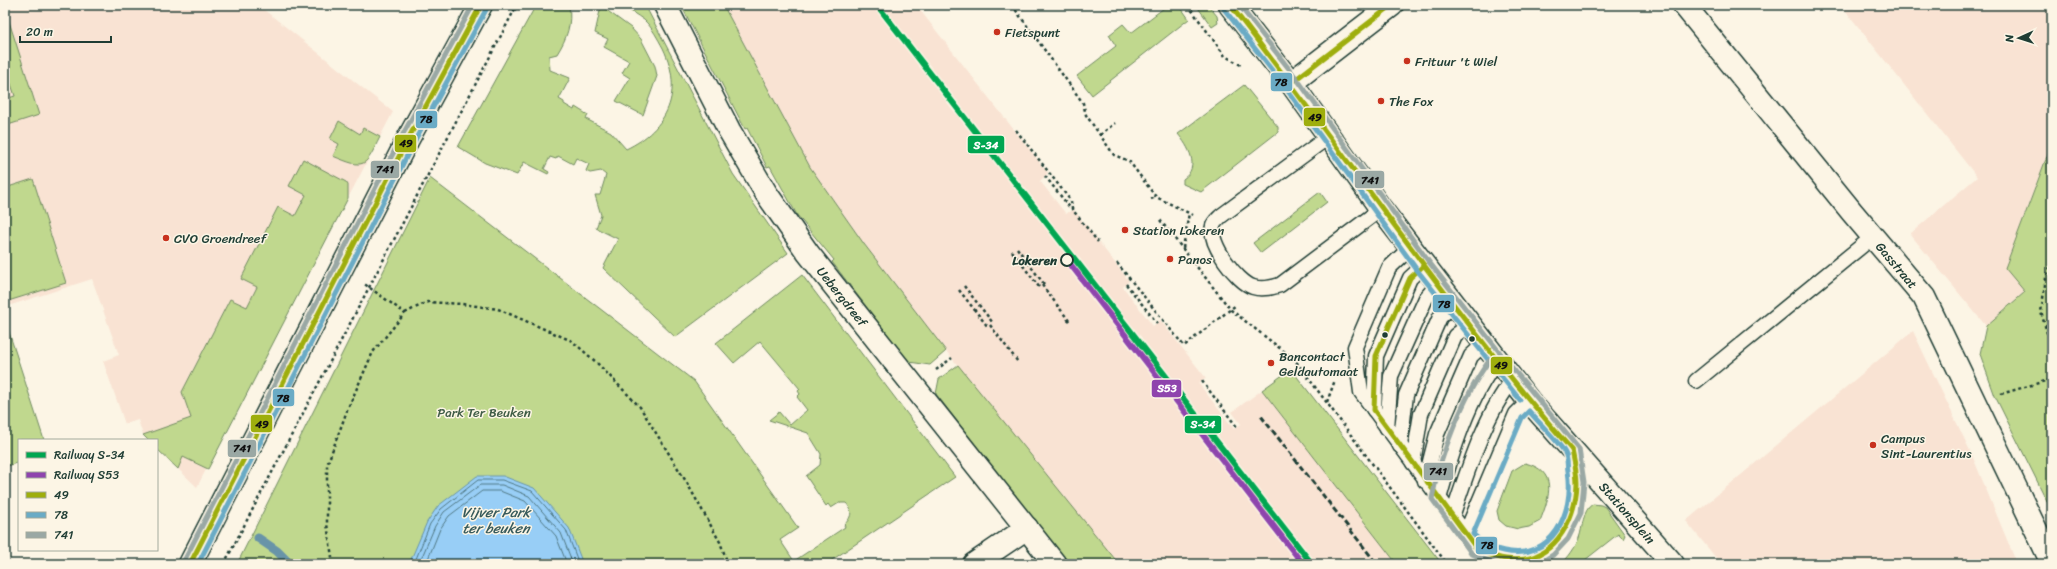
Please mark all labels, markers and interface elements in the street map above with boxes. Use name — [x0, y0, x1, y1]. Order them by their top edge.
scale bar — [20, 18, 111, 44]
north arrow — [1999, 18, 2039, 58]
text: 20 m — [26, 21, 53, 43]
place label: Fietspunt — [1005, 21, 1061, 44]
marker: Fietspunt — [992, 27, 1002, 37]
text: N — [2000, 34, 2019, 44]
place label: Frituur 't Wiel — [1415, 50, 1498, 73]
marker: Frituur 't Wiel — [1402, 56, 1412, 66]
line badge: 78 — [1270, 72, 1293, 92]
text: 78 — [1275, 73, 1288, 92]
place label: The Fox — [1389, 90, 1434, 113]
marker: The Fox — [1376, 96, 1386, 106]
line badge: 49 — [1303, 107, 1326, 127]
text: 49 — [1307, 108, 1322, 127]
line badge: 78 — [415, 110, 438, 129]
text: 78 — [420, 110, 433, 129]
line badge: 49 — [394, 134, 417, 153]
text: 49 — [398, 134, 413, 153]
line badge: S-34 — [967, 135, 1005, 154]
text: S-34 — [973, 136, 999, 155]
line badge: 741 — [370, 160, 400, 179]
text: 741 — [376, 160, 394, 179]
line badge: 741 — [1354, 170, 1385, 189]
text: 741 — [1361, 171, 1379, 190]
place label: Station Lokeren — [1133, 219, 1224, 242]
marker: Station Lokeren — [1120, 225, 1130, 235]
place label: CVO Groendreef — [174, 227, 267, 250]
marker: CVO Groendreef — [161, 233, 171, 243]
street label: Gasstraat — [1870, 237, 1924, 294]
place label: Panos — [1178, 248, 1212, 271]
place label: Lokeren — [1012, 249, 1058, 272]
marker: Lokeren — [1060, 253, 1074, 267]
marker: Panos — [1165, 254, 1175, 264]
street label: Uebergdreef — [811, 261, 874, 333]
line badge: 78 — [1432, 294, 1455, 313]
text: 78 — [1438, 295, 1451, 314]
unlabelled marker — [1380, 330, 1390, 340]
unlabelled marker — [1467, 334, 1477, 344]
place label: Bancontact Geldautomaat — [1279, 345, 1359, 383]
line badge: 49 — [1490, 356, 1513, 375]
text: 49 — [1493, 356, 1508, 375]
marker: Bancontact Geldautomaat — [1266, 358, 1276, 368]
line badge: S53 — [1151, 379, 1182, 398]
text: S53 — [1156, 379, 1178, 398]
line badge: 78 — [272, 388, 295, 407]
text: 78 — [277, 389, 290, 408]
park label: Park Ter Beuken — [437, 401, 531, 424]
line badge: 49 — [250, 414, 273, 433]
text: 49 — [254, 415, 269, 434]
line badge: S-34 — [1184, 415, 1222, 434]
text: S-34 — [1190, 415, 1216, 434]
place label: Campus Sint-Laurentius — [1881, 427, 1972, 465]
legend — [18, 439, 158, 551]
line badge: 741 — [227, 439, 257, 458]
text: 741 — [233, 439, 251, 458]
marker: Campus Sint-Laurentius — [1868, 440, 1878, 450]
text: Railway S-34 — [54, 444, 125, 466]
line badge: 741 — [1423, 462, 1454, 481]
text: 741 — [1429, 462, 1447, 481]
text: Railway S53 — [54, 464, 119, 486]
street label: Stationsplein — [1593, 476, 1661, 549]
text: 49 — [54, 484, 69, 506]
water label: Vijver Park ter beuken — [462, 500, 532, 541]
text: 78 — [54, 504, 68, 526]
text: 741 — [54, 524, 74, 546]
line badge: 78 — [1475, 536, 1498, 555]
text: 78 — [1481, 536, 1494, 555]

